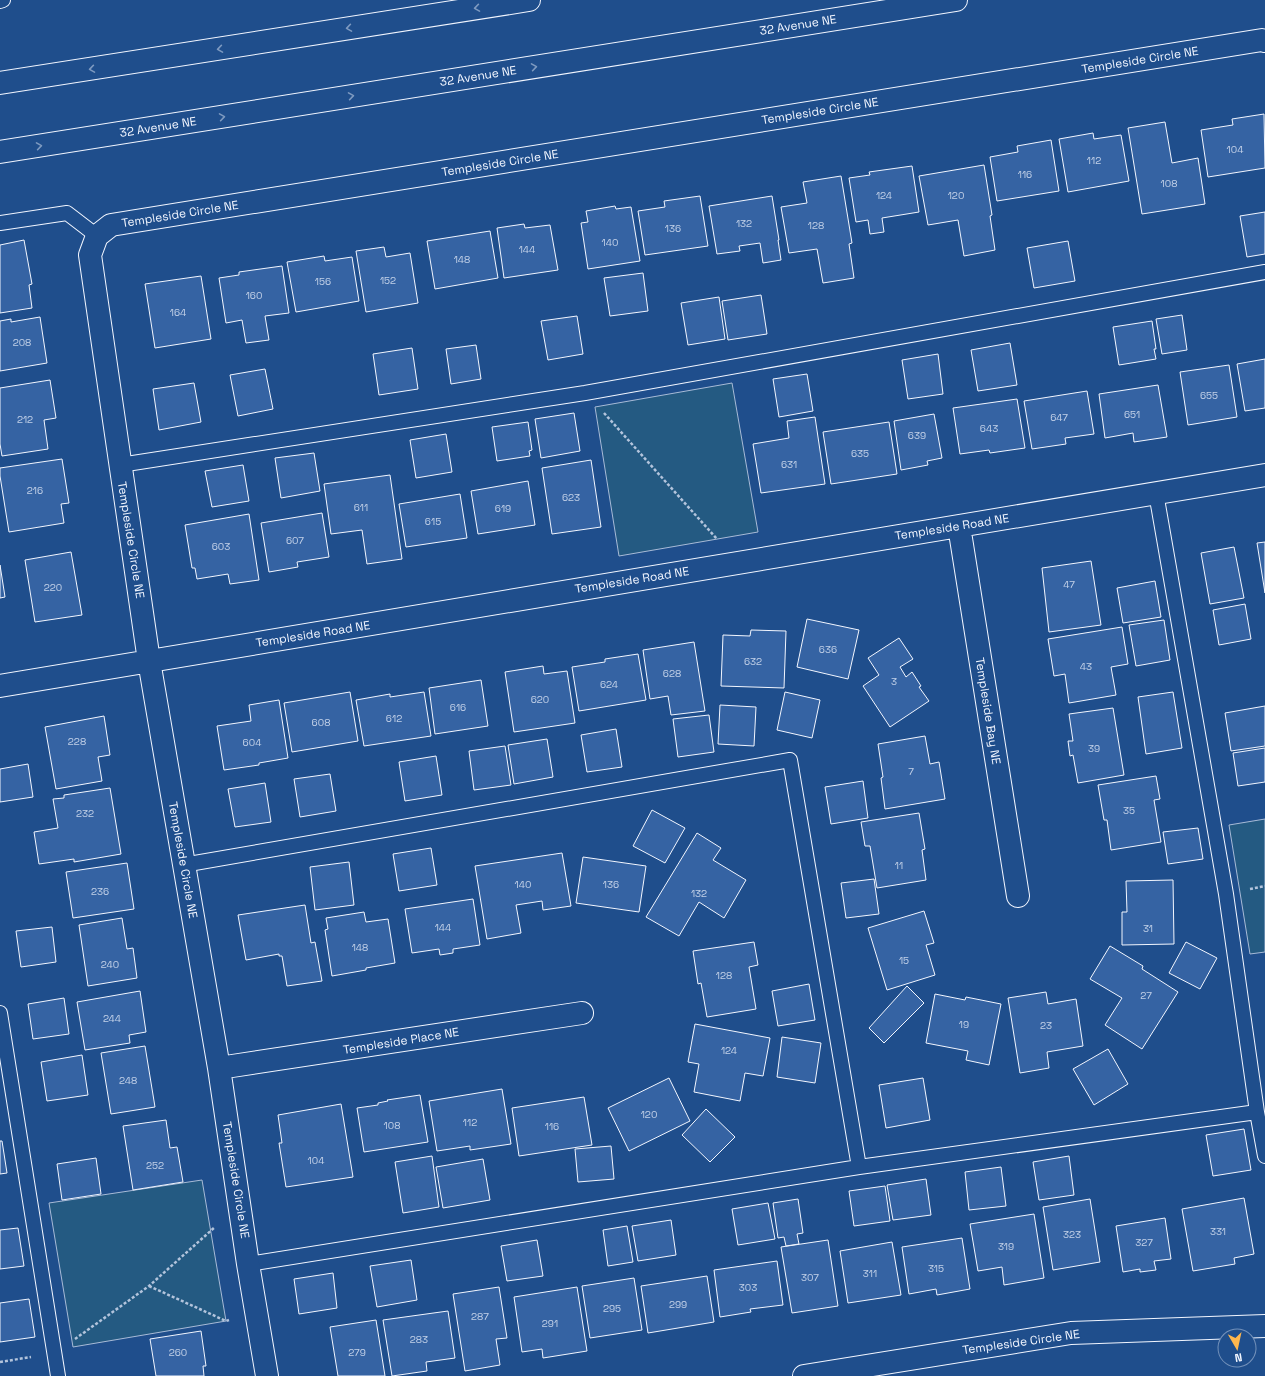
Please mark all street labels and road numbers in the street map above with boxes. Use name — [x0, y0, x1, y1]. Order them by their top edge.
street label: 32 Avenue NE — [758, 11, 838, 39]
street label: Templeside Circle NE — [1080, 43, 1200, 77]
street label: 32 Avenue NE — [438, 62, 518, 90]
street label: Templeside Circle NE — [760, 94, 880, 128]
street label: 32 Avenue NE — [118, 113, 198, 141]
street label: Templeside Circle NE — [440, 146, 560, 180]
street label: Templeside Circle NE — [120, 197, 240, 231]
street label: Templeside Circle NE — [114, 480, 148, 600]
street label: Templeside Road NE — [894, 510, 1011, 544]
street label: Templeside Road NE — [574, 563, 691, 597]
street label: Templeside Road NE — [255, 617, 372, 651]
street label: Templeside Bay NE — [972, 656, 1004, 766]
street label: Templeside Circle NE — [165, 800, 201, 920]
street label: Templeside Place NE — [342, 1024, 460, 1058]
street label: Templeside Circle NE — [219, 1120, 253, 1240]
street label: Templeside Circle NE — [961, 1326, 1081, 1358]

